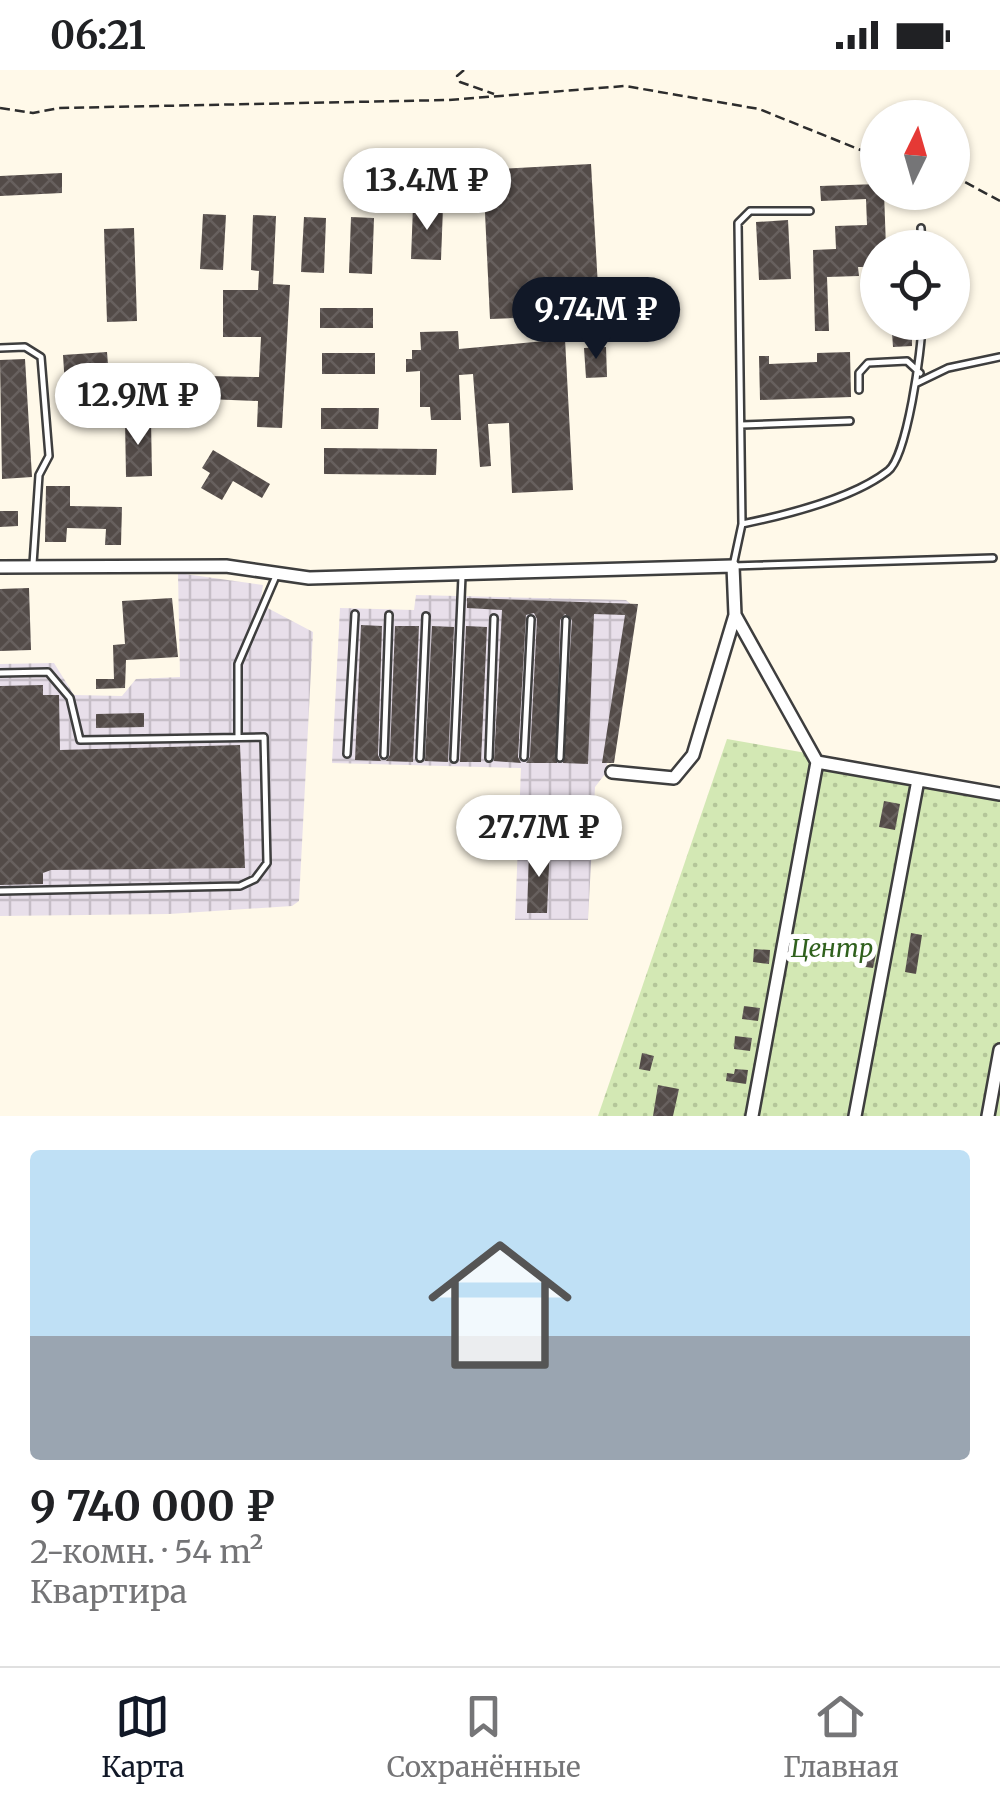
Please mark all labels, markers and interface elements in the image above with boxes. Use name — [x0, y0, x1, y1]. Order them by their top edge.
text: 06:21 — [50, 12, 146, 59]
north arrow — [860, 100, 970, 210]
map controls — [860, 100, 970, 340]
pin: 13.4M ₽ — [335, 148, 519, 233]
text: 13.4M ₽ — [365, 160, 489, 200]
button: locate — [860, 230, 970, 340]
pin: 9.74M ₽ — [504, 277, 688, 362]
text: 9.74M ₽ — [534, 289, 658, 329]
pin: 12.9M ₽ — [46, 363, 230, 448]
text: 12.9M ₽ — [77, 375, 199, 415]
pin: 27.7M ₽ — [447, 795, 631, 880]
text: 27.7M ₽ — [478, 807, 600, 847]
park label: Центр — [791, 932, 873, 964]
icon: home — [410, 1215, 590, 1395]
text: 9 740 000 ₽ — [30, 1480, 275, 1532]
text: 2-комн. · 54 m² — [30, 1532, 263, 1572]
text: Квартира — [30, 1572, 187, 1612]
tab: Карта — [101, 1689, 185, 1785]
tab: Сохранённые — [387, 1689, 581, 1785]
tab: Главная — [783, 1689, 899, 1785]

